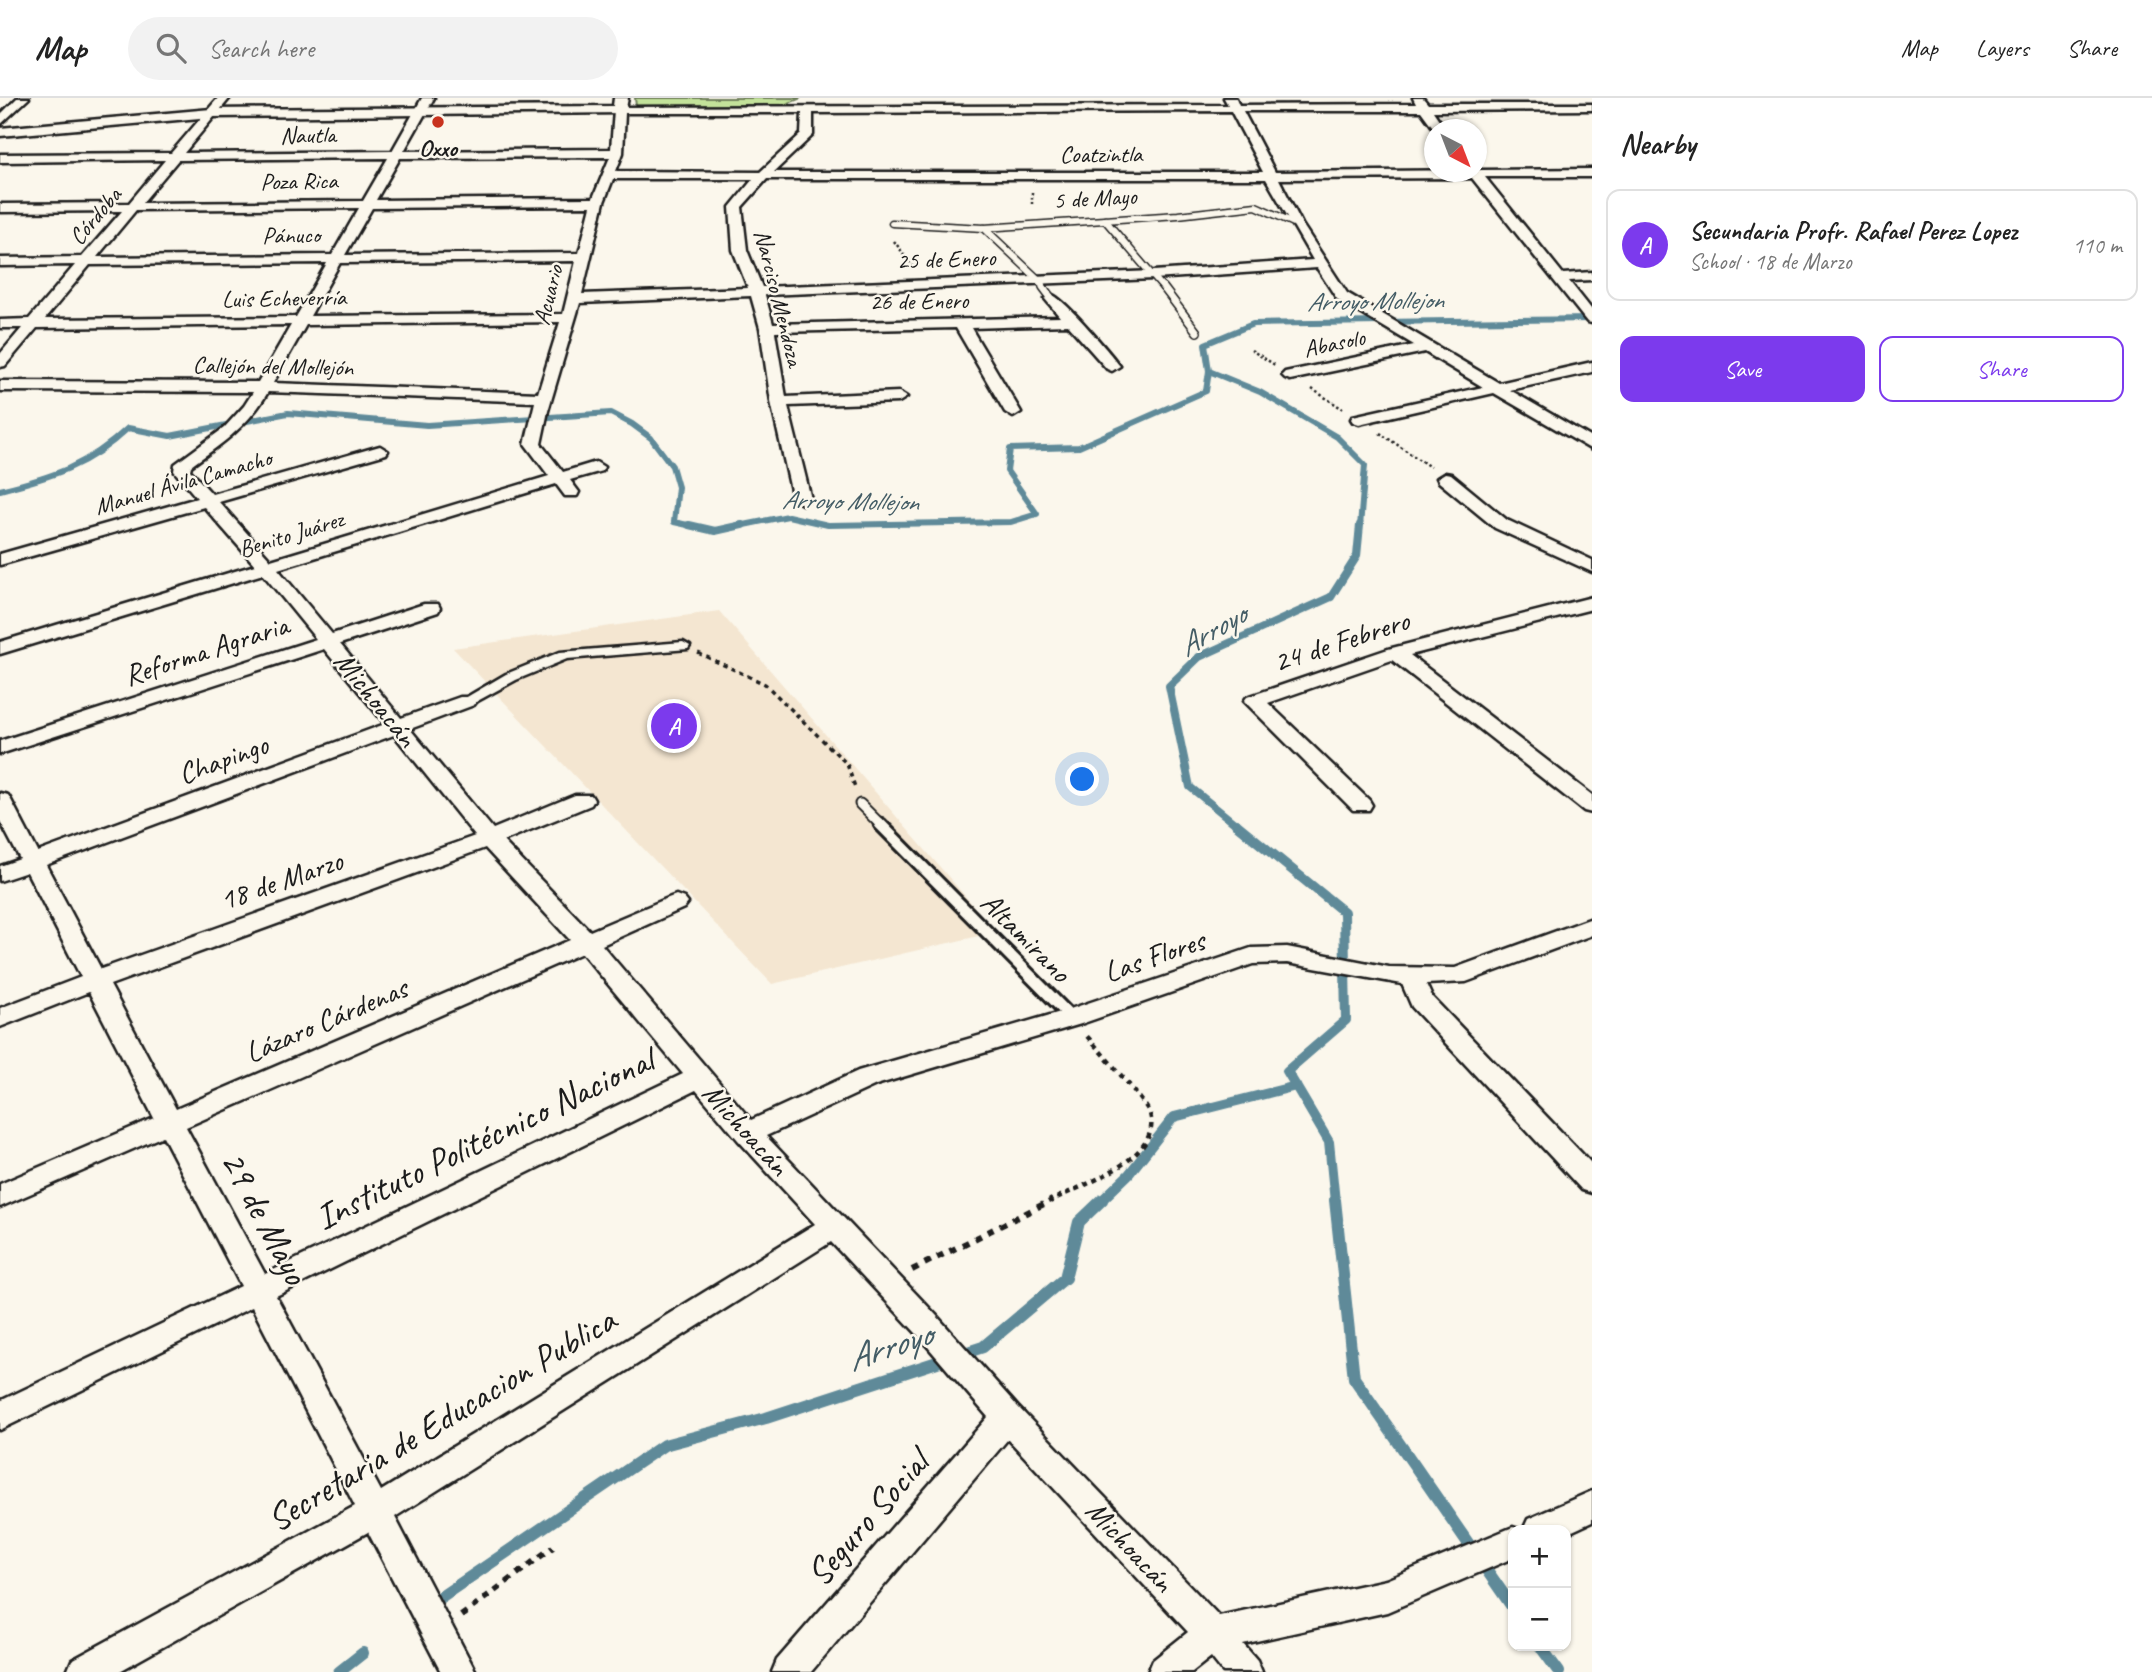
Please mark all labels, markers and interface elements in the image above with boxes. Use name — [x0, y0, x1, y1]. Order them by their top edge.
search box — [128, 17, 618, 80]
text: Map — [35, 27, 86, 69]
icon: search — [152, 29, 190, 67]
text: Search here — [208, 32, 314, 65]
text: Map — [1901, 33, 1938, 63]
text: Layers — [1976, 33, 2029, 63]
text: Share — [2067, 33, 2117, 63]
marker: Oxxo — [430, 114, 446, 130]
street label: Nautla — [280, 119, 338, 150]
north arrow — [1424, 119, 1487, 182]
text: Nearby — [1620, 125, 1696, 163]
place label: Oxxo — [419, 133, 459, 163]
street label: Coatzintla — [1060, 139, 1144, 169]
street label: Poza Rica — [260, 165, 339, 197]
street label: Córdoba — [62, 180, 129, 251]
street label: 5 de Mayo — [1053, 181, 1139, 215]
text: Secundaria Profr. Rafael Perez Lopez — [1689, 214, 2017, 247]
street label: Pánuco — [262, 219, 323, 251]
street label: Narciso Mendoza — [748, 226, 811, 372]
text: A — [1639, 231, 1651, 260]
text: 110 m — [2073, 231, 2122, 260]
street label: 25 de Enero — [896, 242, 997, 276]
text: School · 18 de Marzo — [1689, 247, 1852, 276]
street label: Acuario — [526, 260, 570, 328]
street label: Luis Echeverría — [222, 282, 348, 314]
water label: Arroyo Mollejon — [1307, 283, 1446, 319]
street label: 26 de Enero — [869, 285, 970, 317]
street label: Abasolo — [1301, 322, 1369, 364]
button: Save — [1620, 336, 1865, 402]
button: Share — [1879, 336, 2124, 402]
street label: Callejón del Mollejón — [192, 350, 355, 382]
street label: Manuel Ávila Camacho — [91, 442, 277, 522]
water label: Arroyo Mollejon — [782, 483, 921, 519]
street label: Benito Juárez — [235, 503, 349, 564]
water label: Arroyo — [1170, 591, 1258, 666]
street label: 24 de Febrero — [1268, 601, 1415, 681]
street label: Reforma Agraria — [119, 605, 295, 694]
street label: Michoacán — [326, 643, 427, 756]
pin: A — [651, 700, 697, 752]
street label: Chapingo — [173, 725, 274, 793]
your location — [1065, 762, 1099, 796]
street label: 18 de Marzo — [215, 841, 349, 919]
street label: Altamirano — [973, 884, 1080, 991]
street label: Las Flores — [1099, 920, 1212, 991]
street label: Lázaro Cárdenas — [239, 968, 415, 1071]
street label: Instituto Politécnico Nacional — [307, 1033, 666, 1240]
street label: Michoacán — [694, 1074, 799, 1185]
street label: 29 de Mayo — [210, 1142, 321, 1294]
street label: Secretaria de Educacion Publica — [258, 1295, 627, 1542]
water label: Arroyo — [841, 1308, 943, 1382]
street label: Seguro Social — [795, 1436, 943, 1595]
street label: Michoacán — [1078, 1492, 1183, 1601]
map controls — [1508, 1525, 1571, 1651]
button: + — [1508, 1525, 1571, 1588]
button: − — [1508, 1588, 1571, 1651]

